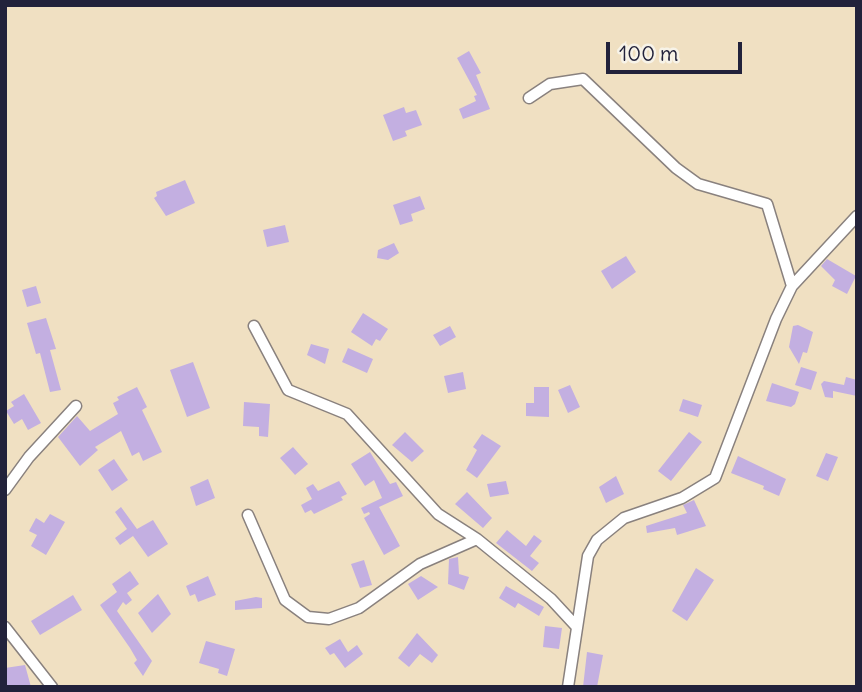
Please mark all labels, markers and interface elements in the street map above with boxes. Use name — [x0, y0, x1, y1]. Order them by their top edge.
scale bar — [610, 28, 746, 72]
text: 100 m — [619, 40, 678, 67]

